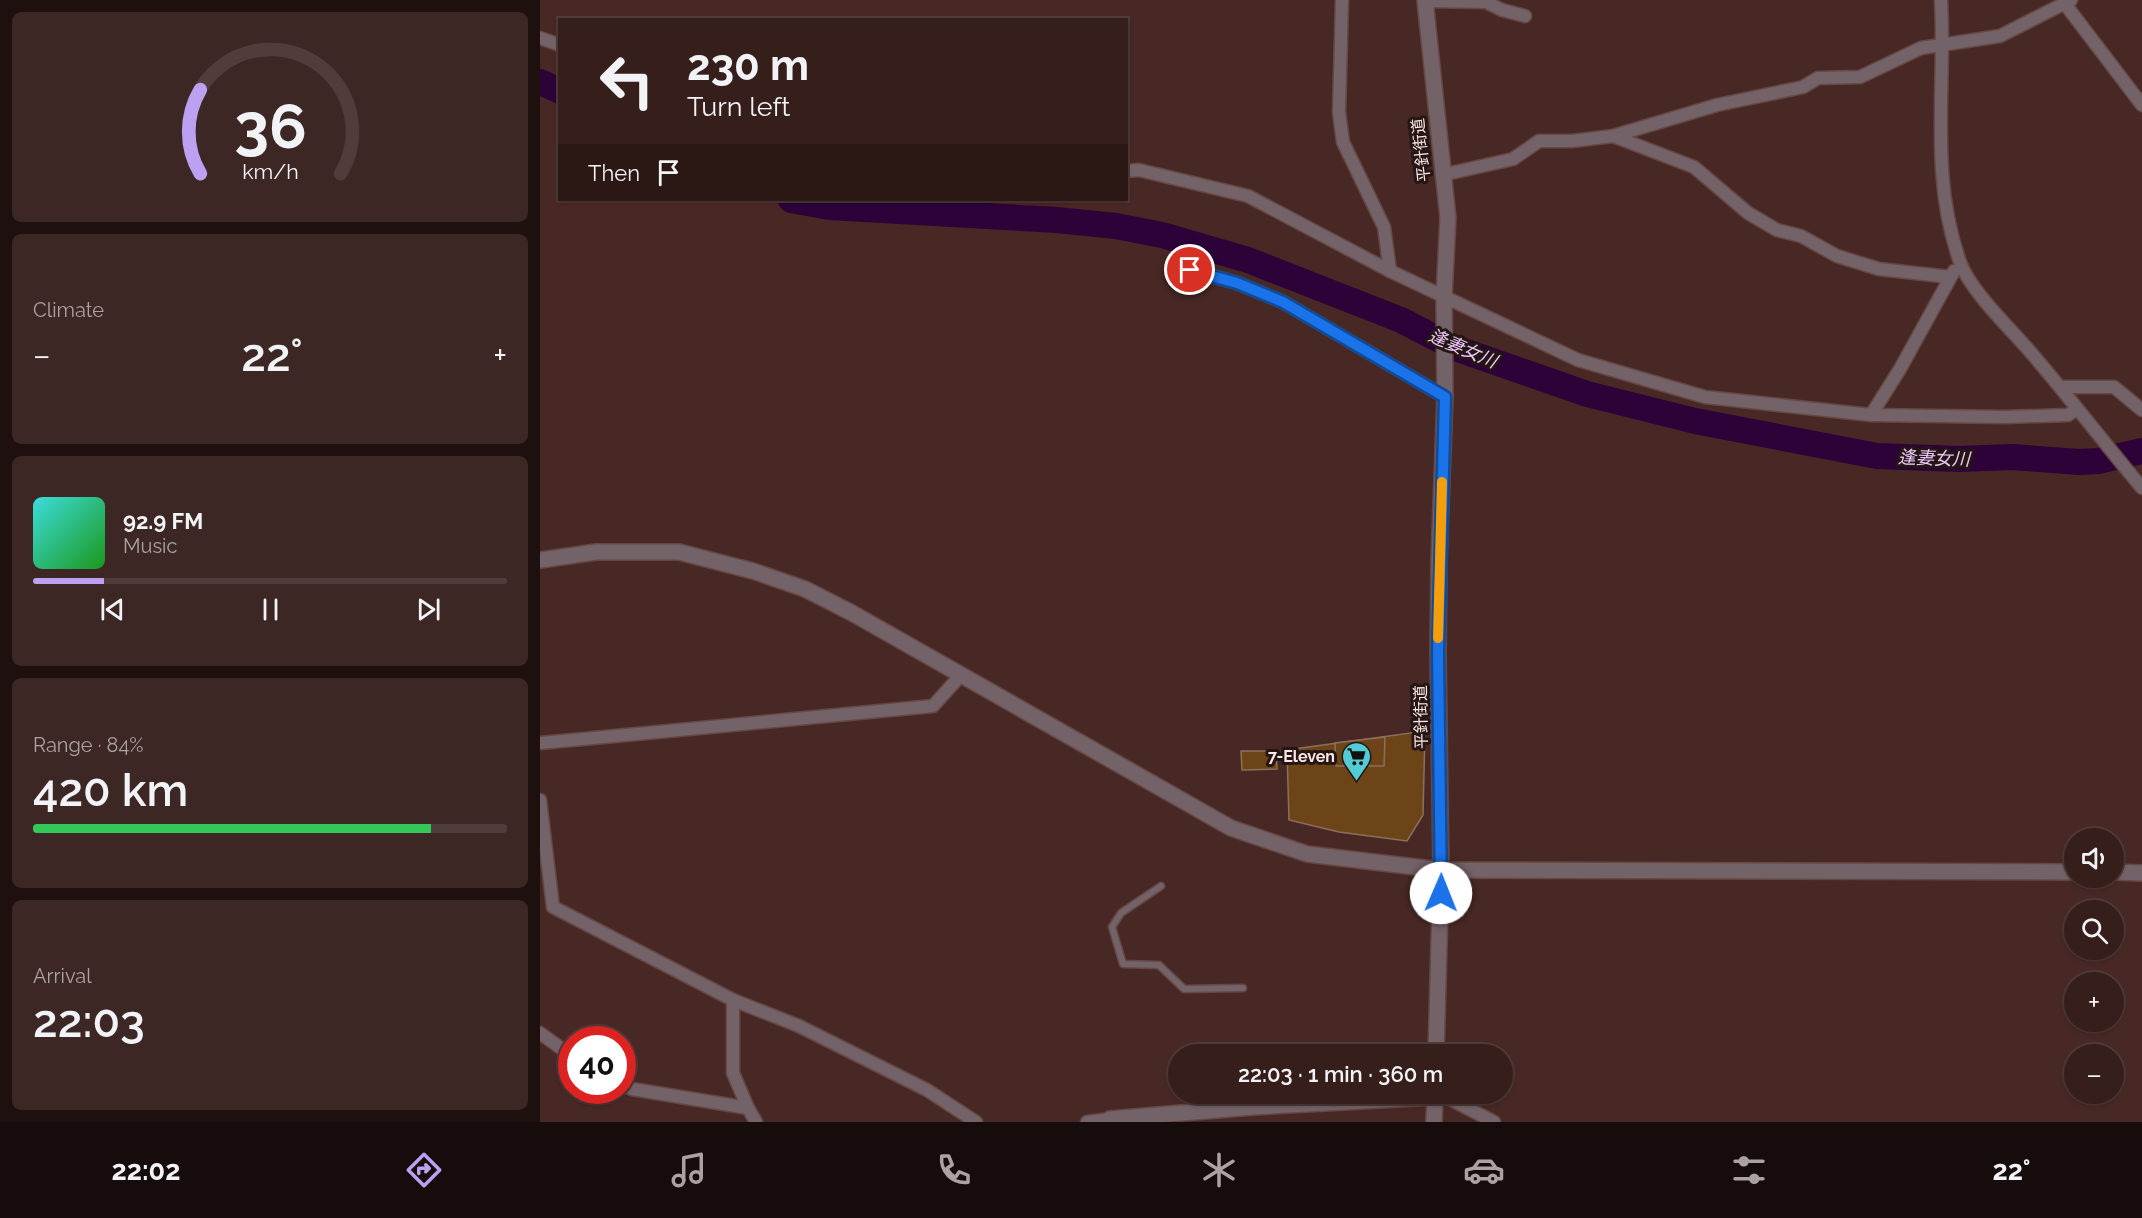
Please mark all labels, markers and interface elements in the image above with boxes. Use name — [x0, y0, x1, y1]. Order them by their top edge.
text: 230 m — [687, 41, 809, 90]
icon: left — [588, 42, 666, 120]
text: 36 — [234, 89, 306, 163]
text: Turn left — [687, 91, 790, 122]
street label: 平針街道 — [1408, 117, 1434, 183]
icon: arrive — [652, 156, 685, 189]
text: km/h — [242, 159, 298, 184]
text: Then — [588, 160, 640, 186]
pin — [1164, 244, 1215, 295]
icon: arrive — [1173, 253, 1206, 286]
text: Climate — [33, 298, 104, 322]
water label: 逢妻女川 — [1426, 324, 1502, 373]
text: 22° — [241, 329, 303, 382]
text: − — [33, 336, 51, 375]
text: + — [493, 336, 507, 375]
water label: 逢妻女川 — [1898, 446, 1972, 470]
text: 92.9 FM — [123, 508, 203, 534]
text: Music — [123, 534, 177, 558]
icon: previous — [96, 593, 129, 626]
icon: pause — [254, 593, 287, 626]
icon: next — [412, 593, 445, 626]
street label: 平針街道 — [1411, 685, 1431, 749]
text: Range · 84% — [33, 733, 144, 757]
supermarket icon: 7-Eleven — [1340, 740, 1372, 782]
place label: 7-Eleven — [1268, 747, 1335, 766]
text: 420 km — [33, 764, 188, 817]
map controls — [2064, 828, 2124, 1104]
button: sound — [2064, 828, 2124, 888]
position arrow — [1409, 861, 1473, 925]
button: search — [2064, 900, 2124, 960]
text: Arrival — [33, 964, 92, 988]
button: + — [2064, 972, 2124, 1032]
text: 22:03 — [33, 995, 145, 1048]
speed limit sign: 40 — [558, 1026, 636, 1104]
button: − — [2064, 1044, 2124, 1104]
text: 22:03 · 1 min · 360 m — [1238, 1061, 1443, 1087]
icon: directions — [403, 1149, 445, 1191]
icon: music — [668, 1149, 710, 1191]
icon: phone — [933, 1149, 975, 1191]
icon: climate — [1198, 1149, 1240, 1191]
icon: car — [1463, 1149, 1505, 1191]
icon: filters — [1728, 1149, 1770, 1191]
text: 22:02 — [111, 1155, 180, 1186]
text: 22° — [1993, 1155, 2031, 1186]

